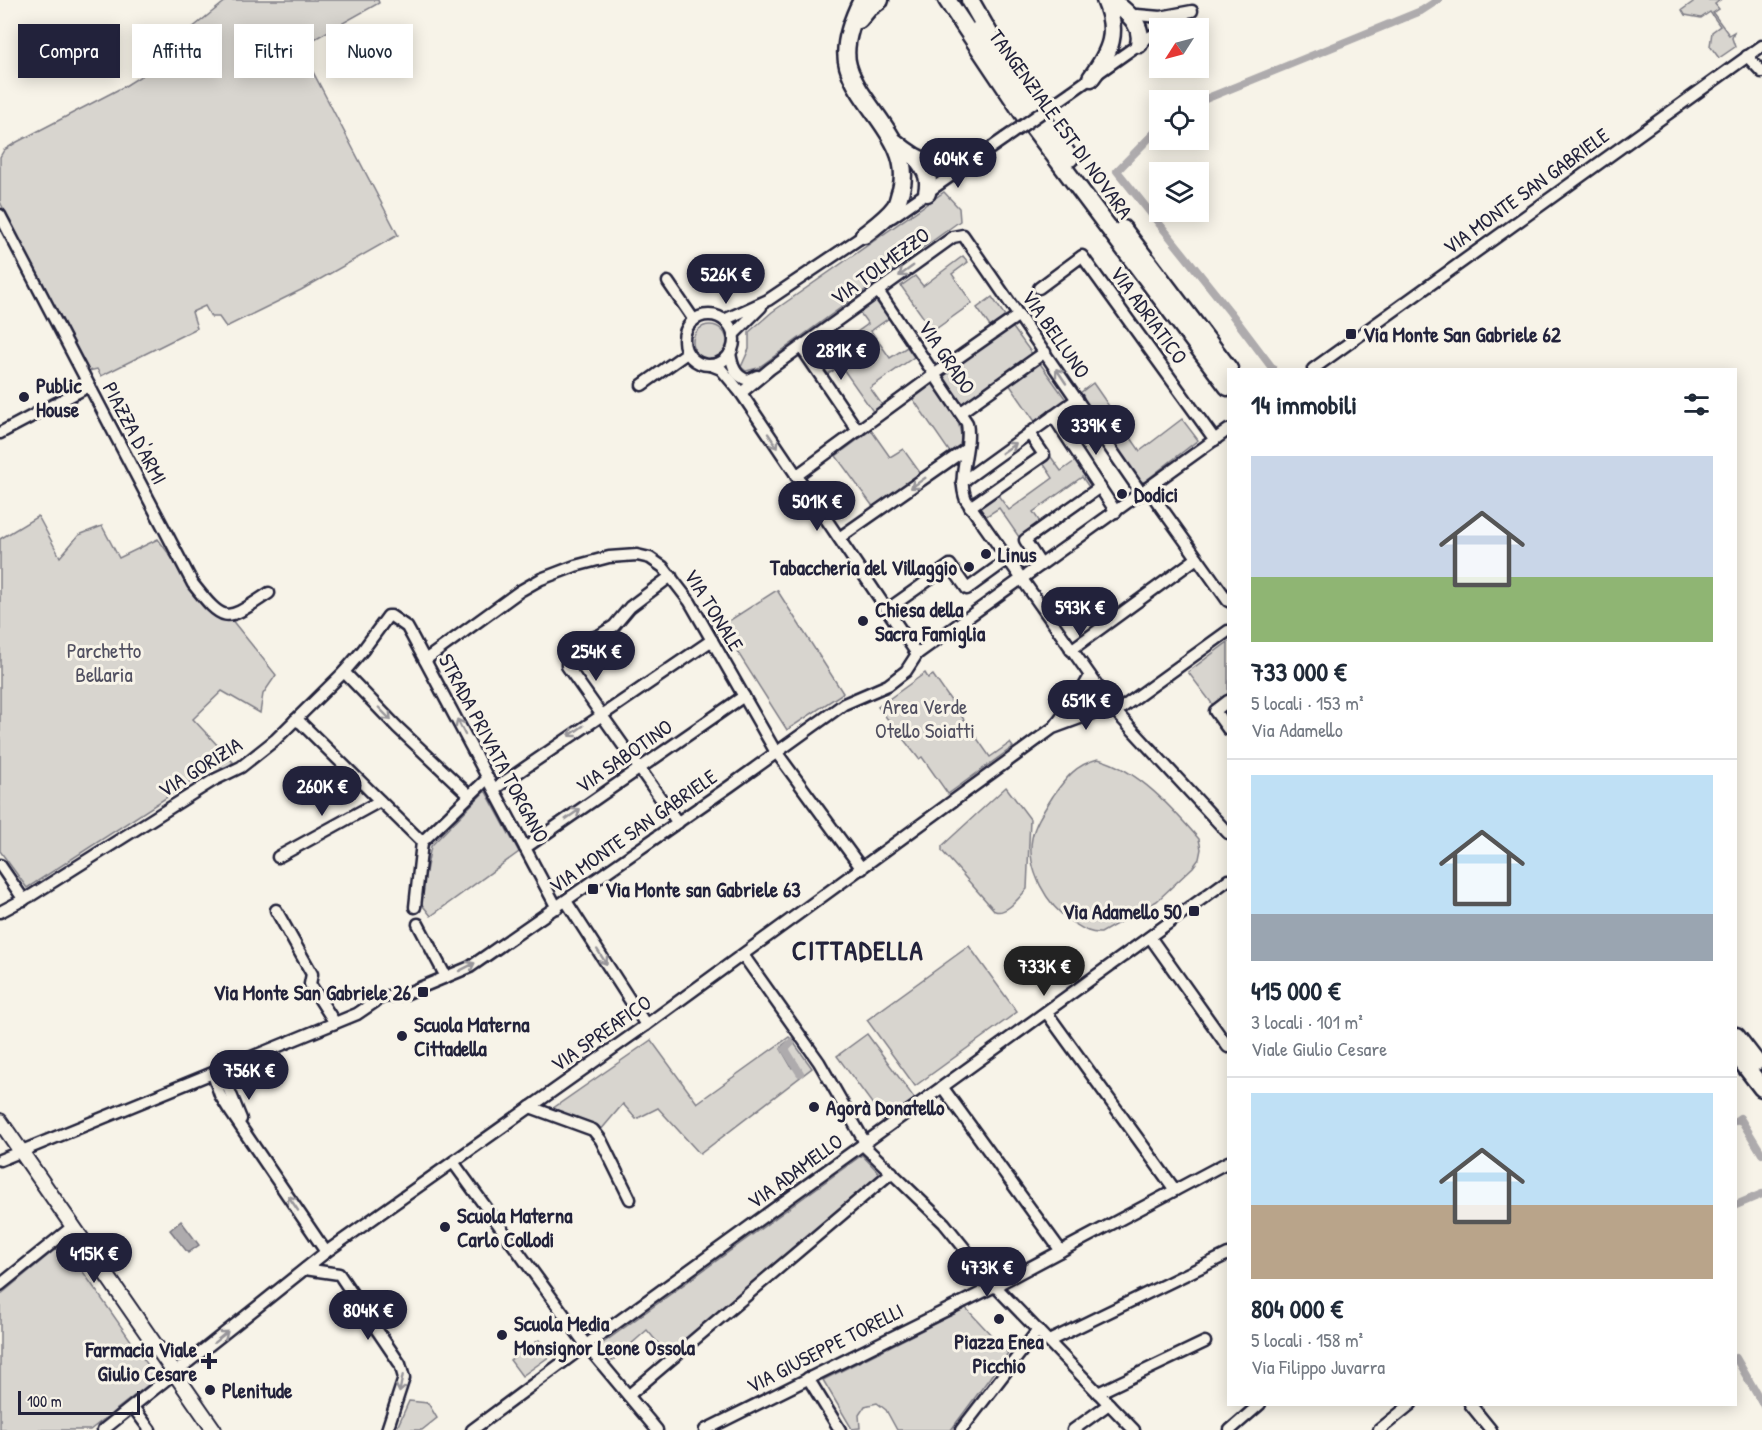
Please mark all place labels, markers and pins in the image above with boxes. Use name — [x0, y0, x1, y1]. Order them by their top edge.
pin: 604K € — [909, 138, 1007, 189]
pin: 526K € — [677, 254, 775, 305]
place label: Via Monte San Gabriele 62 — [1363, 320, 1561, 349]
marker: Via Monte San Gabriele 62 — [1344, 327, 1358, 341]
pin: 281K € — [792, 330, 890, 381]
place label: Public House — [36, 371, 82, 424]
marker: Public House — [17, 390, 31, 404]
pin: 339K € — [1047, 405, 1145, 456]
place label: Dodici — [1134, 480, 1178, 509]
pin: 501K € — [768, 481, 866, 532]
marker: Dodici — [1115, 487, 1129, 501]
place label: Linus — [998, 540, 1037, 569]
marker: Linus — [979, 547, 993, 561]
place label: Tabaccheria del Villaggio — [769, 553, 958, 583]
marker: Tabaccheria del Villaggio — [962, 560, 976, 574]
pin: 593K € — [1031, 587, 1129, 638]
place label: Chiesa della Sacra Famiglia — [875, 595, 986, 649]
marker: Chiesa della Sacra Famiglia — [856, 614, 870, 628]
pin: 254K € — [547, 631, 645, 682]
pin: 651K € — [1037, 680, 1135, 731]
pin: 260K € — [273, 766, 371, 817]
place label: Via Monte san Gabriele 63 — [605, 875, 801, 904]
marker: Via Monte san Gabriele 63 — [586, 882, 600, 896]
place label: Via Adamello 50 — [1062, 897, 1183, 926]
marker: Via Adamello 50 — [1187, 904, 1201, 918]
pin: 733K € — [995, 946, 1093, 997]
place label: Via Monte San Gabriele 26 — [213, 978, 412, 1007]
marker: Via Monte San Gabriele 26 — [416, 985, 430, 999]
place label: Scuola Materna Cittadella — [414, 1010, 530, 1063]
marker: Scuola Materna Cittadella — [395, 1029, 409, 1043]
pin: 756K € — [200, 1050, 298, 1101]
place label: Agorà Donatello — [826, 1093, 945, 1123]
marker: Agorà Donatello — [807, 1100, 821, 1114]
place label: Scuola Materna Carlo Collodi — [457, 1201, 573, 1254]
marker: Scuola Materna Carlo Collodi — [438, 1220, 452, 1234]
pin: 415K € — [45, 1233, 143, 1284]
pin: 473K € — [938, 1247, 1036, 1298]
pin: 804K € — [319, 1290, 417, 1341]
place label: Scuola Media Monsignor Leone Ossola — [514, 1309, 696, 1363]
marker: Piazza Enea Picchio — [992, 1312, 1006, 1326]
place label: Piazza Enea Picchio — [954, 1327, 1044, 1380]
marker: Scuola Media Monsignor Leone Ossola — [495, 1328, 509, 1342]
place label: Farmacia Viale Giulio Cesare — [85, 1335, 198, 1388]
marker: Farmacia Viale Giulio Cesare — [202, 1354, 216, 1368]
place label: Plenitude — [222, 1376, 293, 1405]
marker: Plenitude — [203, 1383, 217, 1397]

